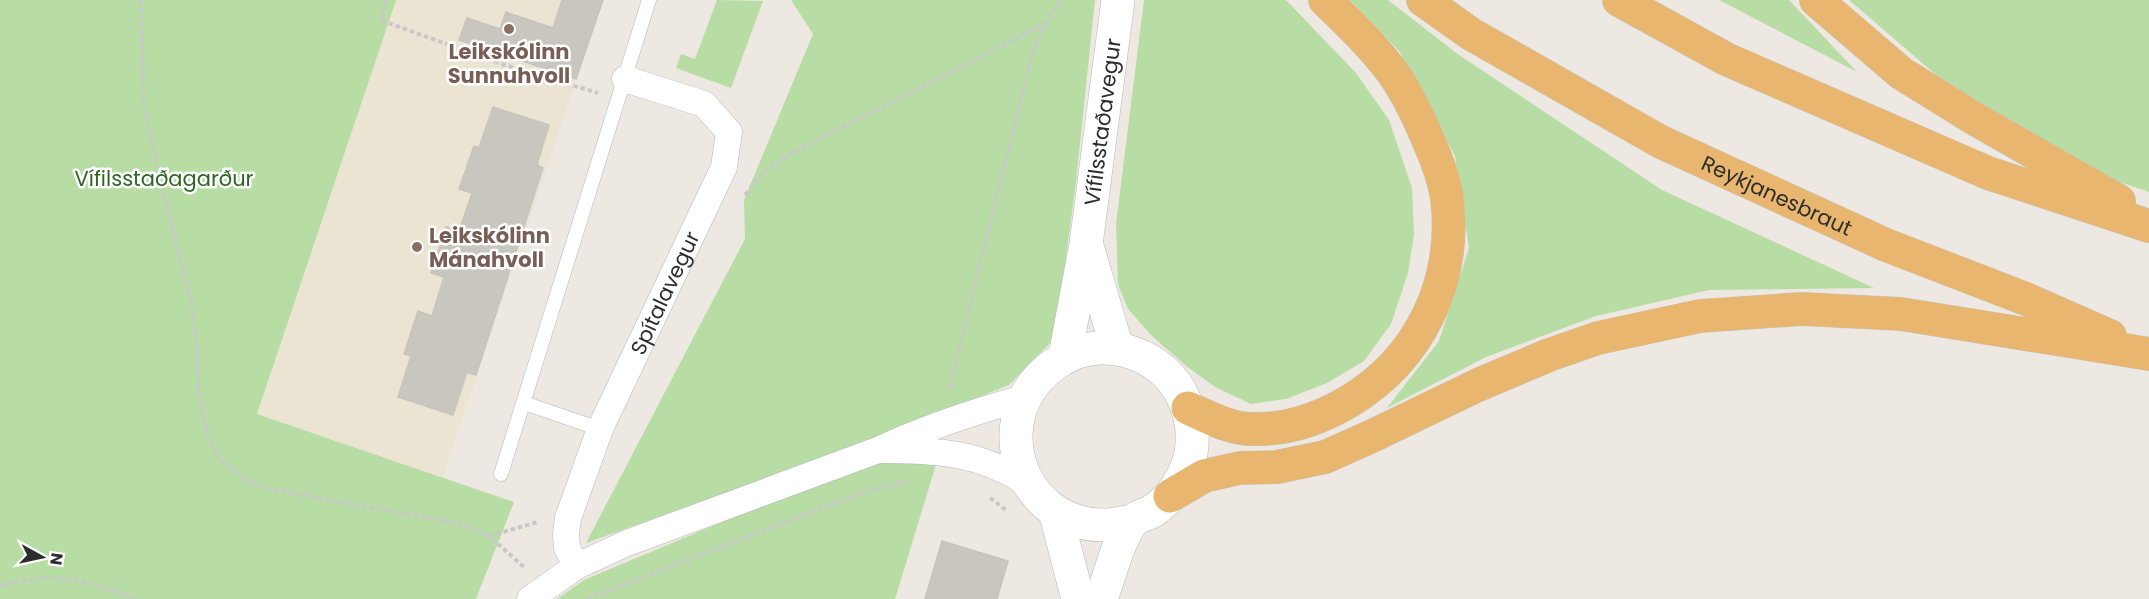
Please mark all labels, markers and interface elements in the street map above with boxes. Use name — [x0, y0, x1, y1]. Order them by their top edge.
marker: Leikskólinn Sunnuhvoll — [502, 22, 516, 36]
street label: Vífilsstaðavegur — [1077, 36, 1127, 207]
place label: Leikskólinn Sunnuhvoll — [448, 37, 570, 90]
street label: Reykjanesbraut — [1697, 148, 1857, 242]
park label: Vífilsstaðagarður — [75, 164, 254, 193]
place label: Leikskólinn Mánahvoll — [429, 221, 550, 274]
street label: Spítalavegur — [623, 226, 706, 359]
marker: Leikskólinn Mánahvoll — [410, 240, 424, 254]
north arrow — [12, 527, 72, 587]
text: N — [44, 551, 69, 567]

